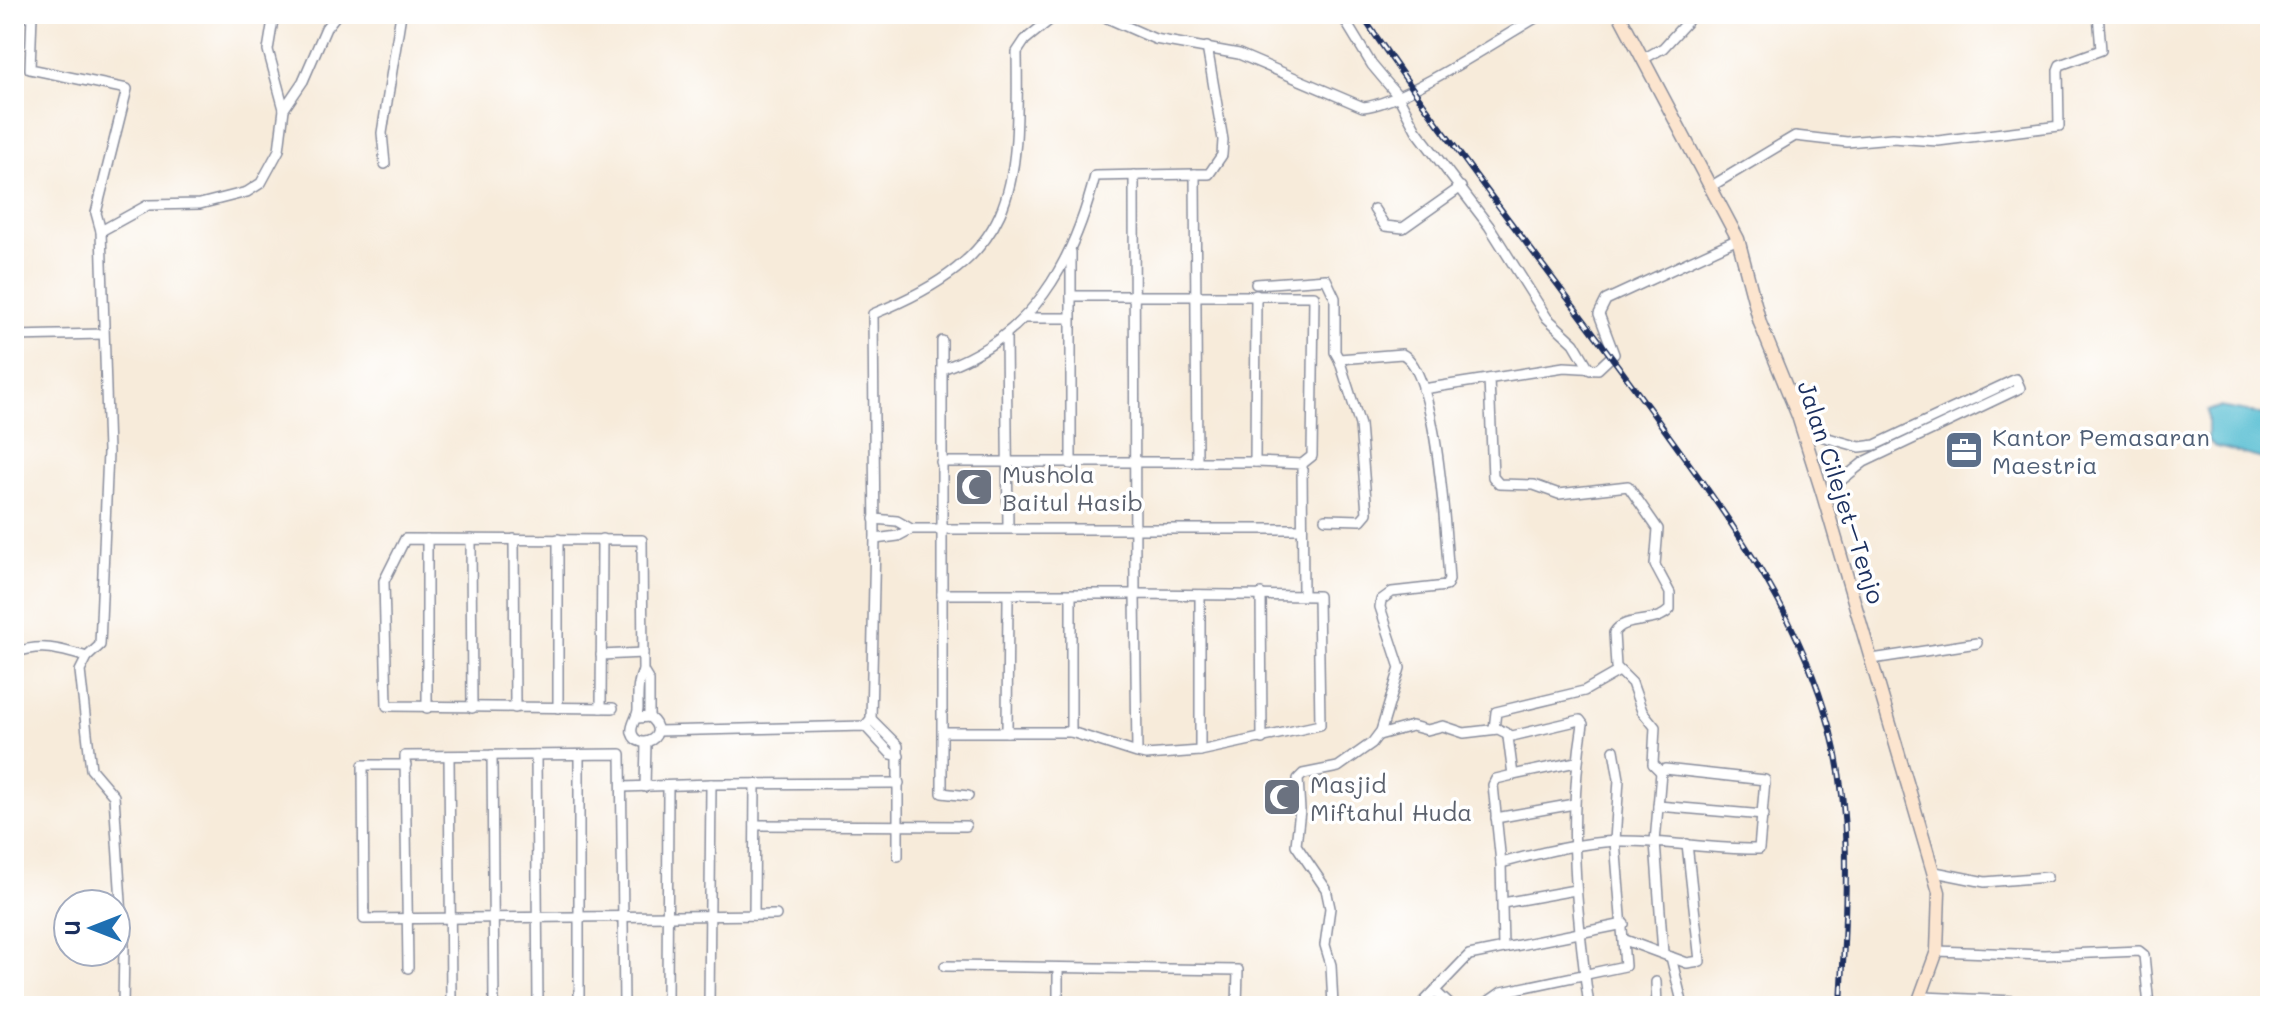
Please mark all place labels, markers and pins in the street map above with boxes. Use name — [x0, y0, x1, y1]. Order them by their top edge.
place label: Kantor Pemasaran Maestria — [1992, 421, 2210, 480]
office icon: Kantor Pemasaran Maestria — [1943, 429, 1985, 471]
place label: Mushola Baitul Hasib — [1002, 458, 1143, 517]
mosque icon: Mushola Baitul Hasib — [953, 466, 995, 508]
place label: Masjid Miftahul Huda — [1310, 768, 1472, 827]
mosque icon: Masjid Miftahul Huda — [1261, 776, 1303, 818]

